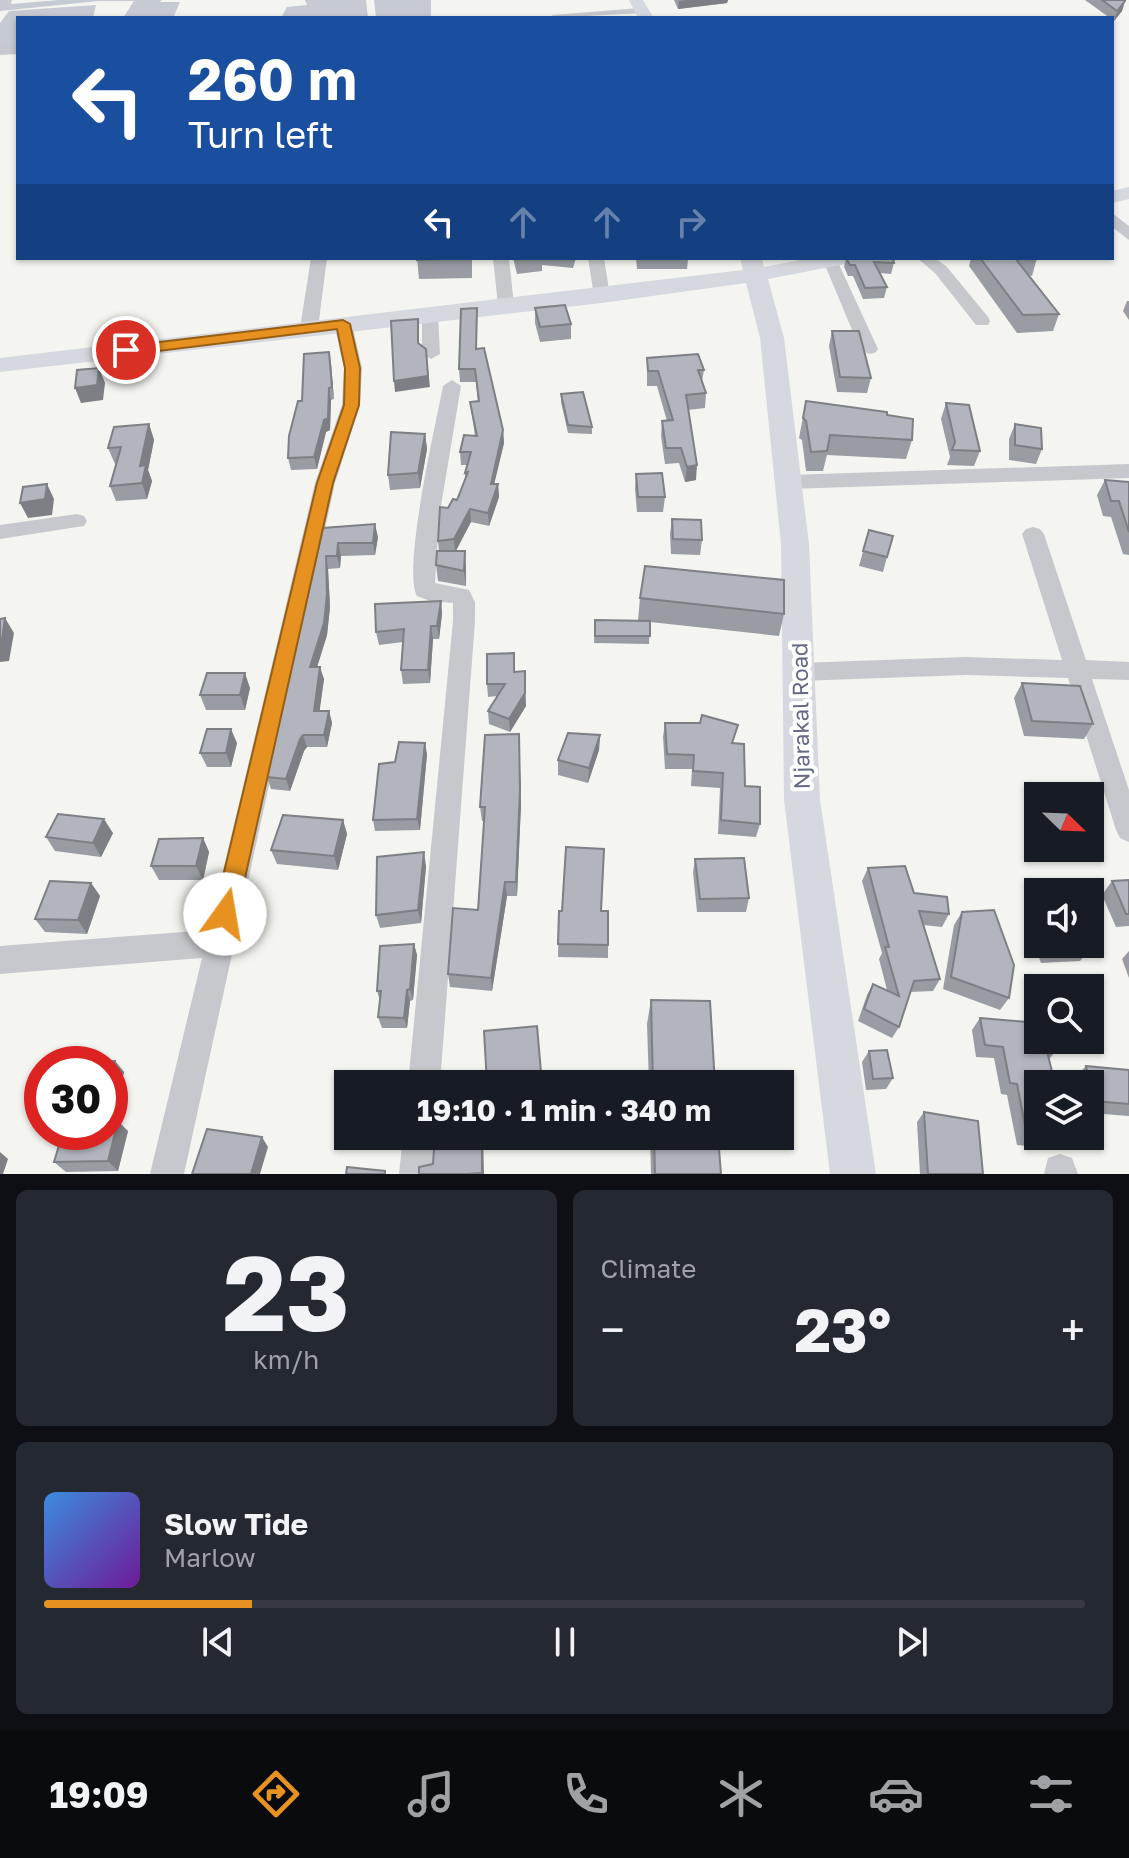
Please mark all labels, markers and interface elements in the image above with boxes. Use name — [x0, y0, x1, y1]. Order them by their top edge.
text: 260 m — [188, 45, 357, 112]
icon: left — [56, 48, 160, 152]
text: Turn left — [188, 113, 334, 156]
icon: left — [417, 200, 461, 244]
icon: ahead — [501, 200, 545, 244]
icon: ahead — [585, 200, 629, 244]
icon: right — [669, 200, 713, 244]
pin — [92, 316, 160, 384]
icon: arrive — [104, 328, 148, 372]
street label: Njarakal Road — [785, 642, 815, 790]
north arrow — [1024, 782, 1104, 862]
map controls — [1024, 782, 1104, 1150]
position arrow — [183, 872, 267, 956]
button: sound — [1024, 878, 1104, 958]
button: search — [1024, 974, 1104, 1054]
speed limit sign: 30 — [24, 1046, 128, 1150]
button: layers — [1024, 1070, 1104, 1150]
text: 19:10 · 1 min · 340 m — [417, 1092, 711, 1128]
text: 23 — [223, 1229, 350, 1354]
text: Climate — [601, 1253, 696, 1284]
text: 23° — [794, 1293, 891, 1365]
text: − — [601, 1303, 625, 1356]
text: + — [1061, 1303, 1085, 1356]
text: km/h — [253, 1344, 319, 1375]
text: Slow Tide — [164, 1506, 308, 1542]
text: Marlow — [164, 1542, 256, 1573]
icon: previous — [196, 1620, 240, 1664]
icon: pause — [543, 1620, 587, 1664]
icon: next — [890, 1620, 934, 1664]
icon: directions — [248, 1766, 304, 1822]
icon: music — [403, 1766, 459, 1822]
icon: phone — [558, 1766, 614, 1822]
icon: climate — [713, 1766, 769, 1822]
icon: car — [868, 1766, 924, 1822]
icon: filters — [1023, 1766, 1079, 1822]
text: 19:09 — [50, 1773, 149, 1816]

